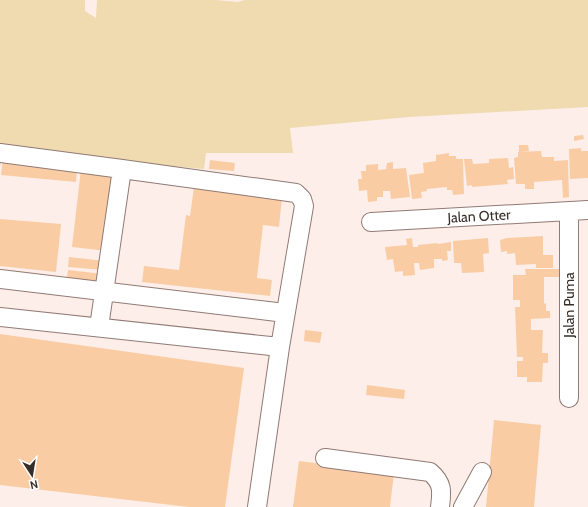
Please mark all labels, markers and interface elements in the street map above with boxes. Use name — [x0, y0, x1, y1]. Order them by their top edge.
street label: Jalan Otter — [446, 205, 511, 227]
street label: Jalan Puma — [560, 272, 578, 339]
north arrow — [12, 455, 52, 495]
text: N — [29, 477, 39, 492]

